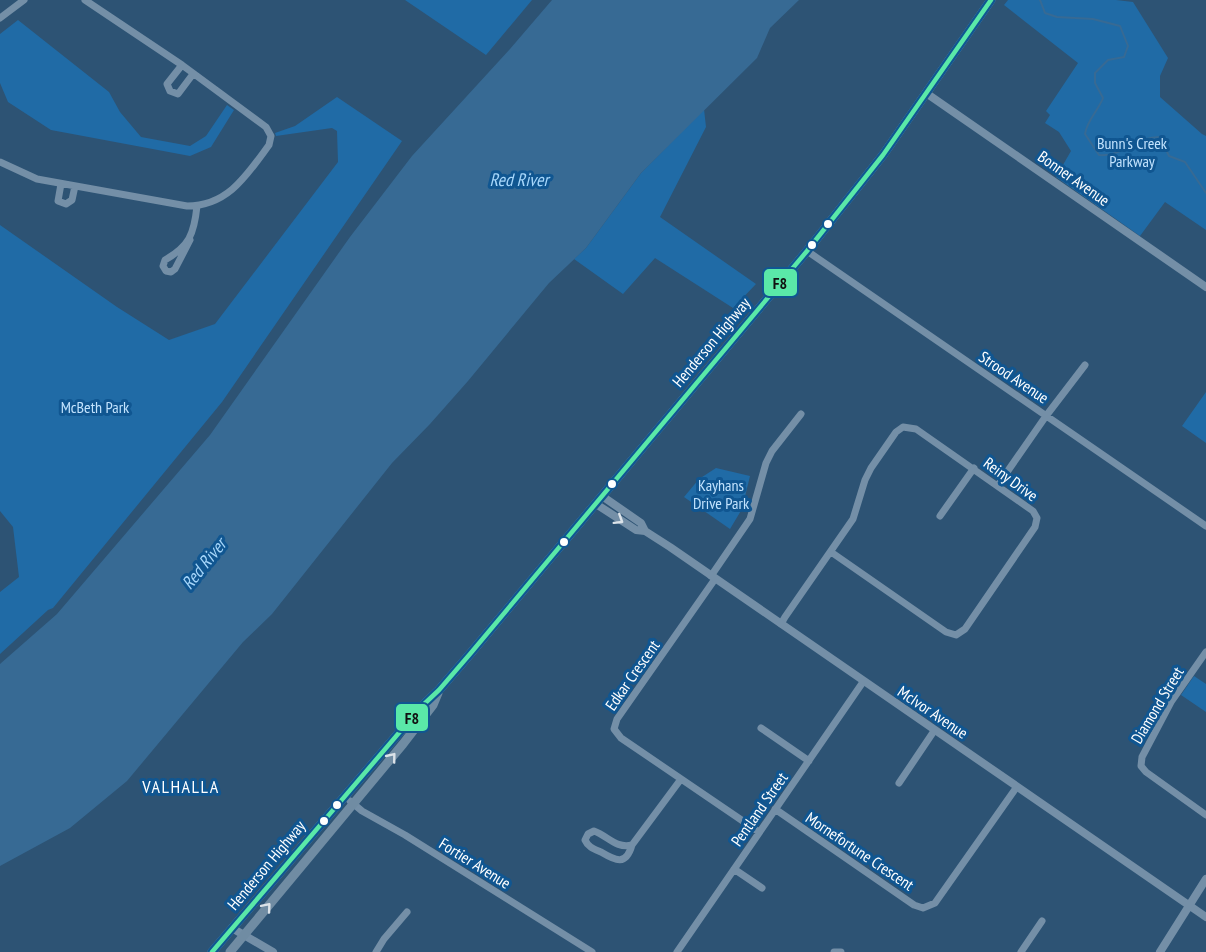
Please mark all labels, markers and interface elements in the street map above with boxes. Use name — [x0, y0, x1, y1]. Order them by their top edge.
park label: Bunn's Creek Parkway — [1097, 133, 1168, 171]
street label: Bonner Avenue — [1034, 146, 1114, 210]
water label: Red River — [490, 168, 552, 191]
unlabelled marker — [822, 218, 834, 230]
unlabelled marker — [806, 239, 818, 251]
line badge: F8 — [763, 268, 798, 297]
text: F8 — [773, 273, 787, 293]
street label: Henderson Highway — [668, 293, 754, 391]
street label: Strood Avenue — [975, 346, 1053, 408]
park label: McBeth Park — [61, 397, 130, 417]
street label: Reiny Drive — [980, 453, 1042, 505]
park label: Kayhans Drive Park — [693, 475, 750, 513]
unlabelled marker — [606, 478, 618, 490]
one-way arrow — [613, 512, 623, 524]
water label: Red River — [176, 531, 233, 594]
unlabelled marker — [558, 536, 570, 548]
street label: Edkar Crescent — [601, 636, 664, 714]
street label: Diamond Street — [1126, 662, 1188, 747]
street label: McIvor Avenue — [894, 681, 972, 743]
line badge: F8 — [395, 703, 429, 732]
text: F8 — [405, 708, 419, 728]
one-way arrow — [385, 753, 396, 764]
street label: Pentland Street — [726, 768, 792, 850]
district label: VALHALLA — [141, 775, 220, 798]
unlabelled marker — [331, 799, 343, 811]
street label: Mornefortune Crescent — [802, 807, 918, 895]
unlabelled marker — [318, 815, 330, 827]
street label: Henderson Highway — [223, 816, 309, 914]
street label: Fortier Avenue — [436, 833, 514, 893]
one-way arrow — [260, 903, 271, 914]

